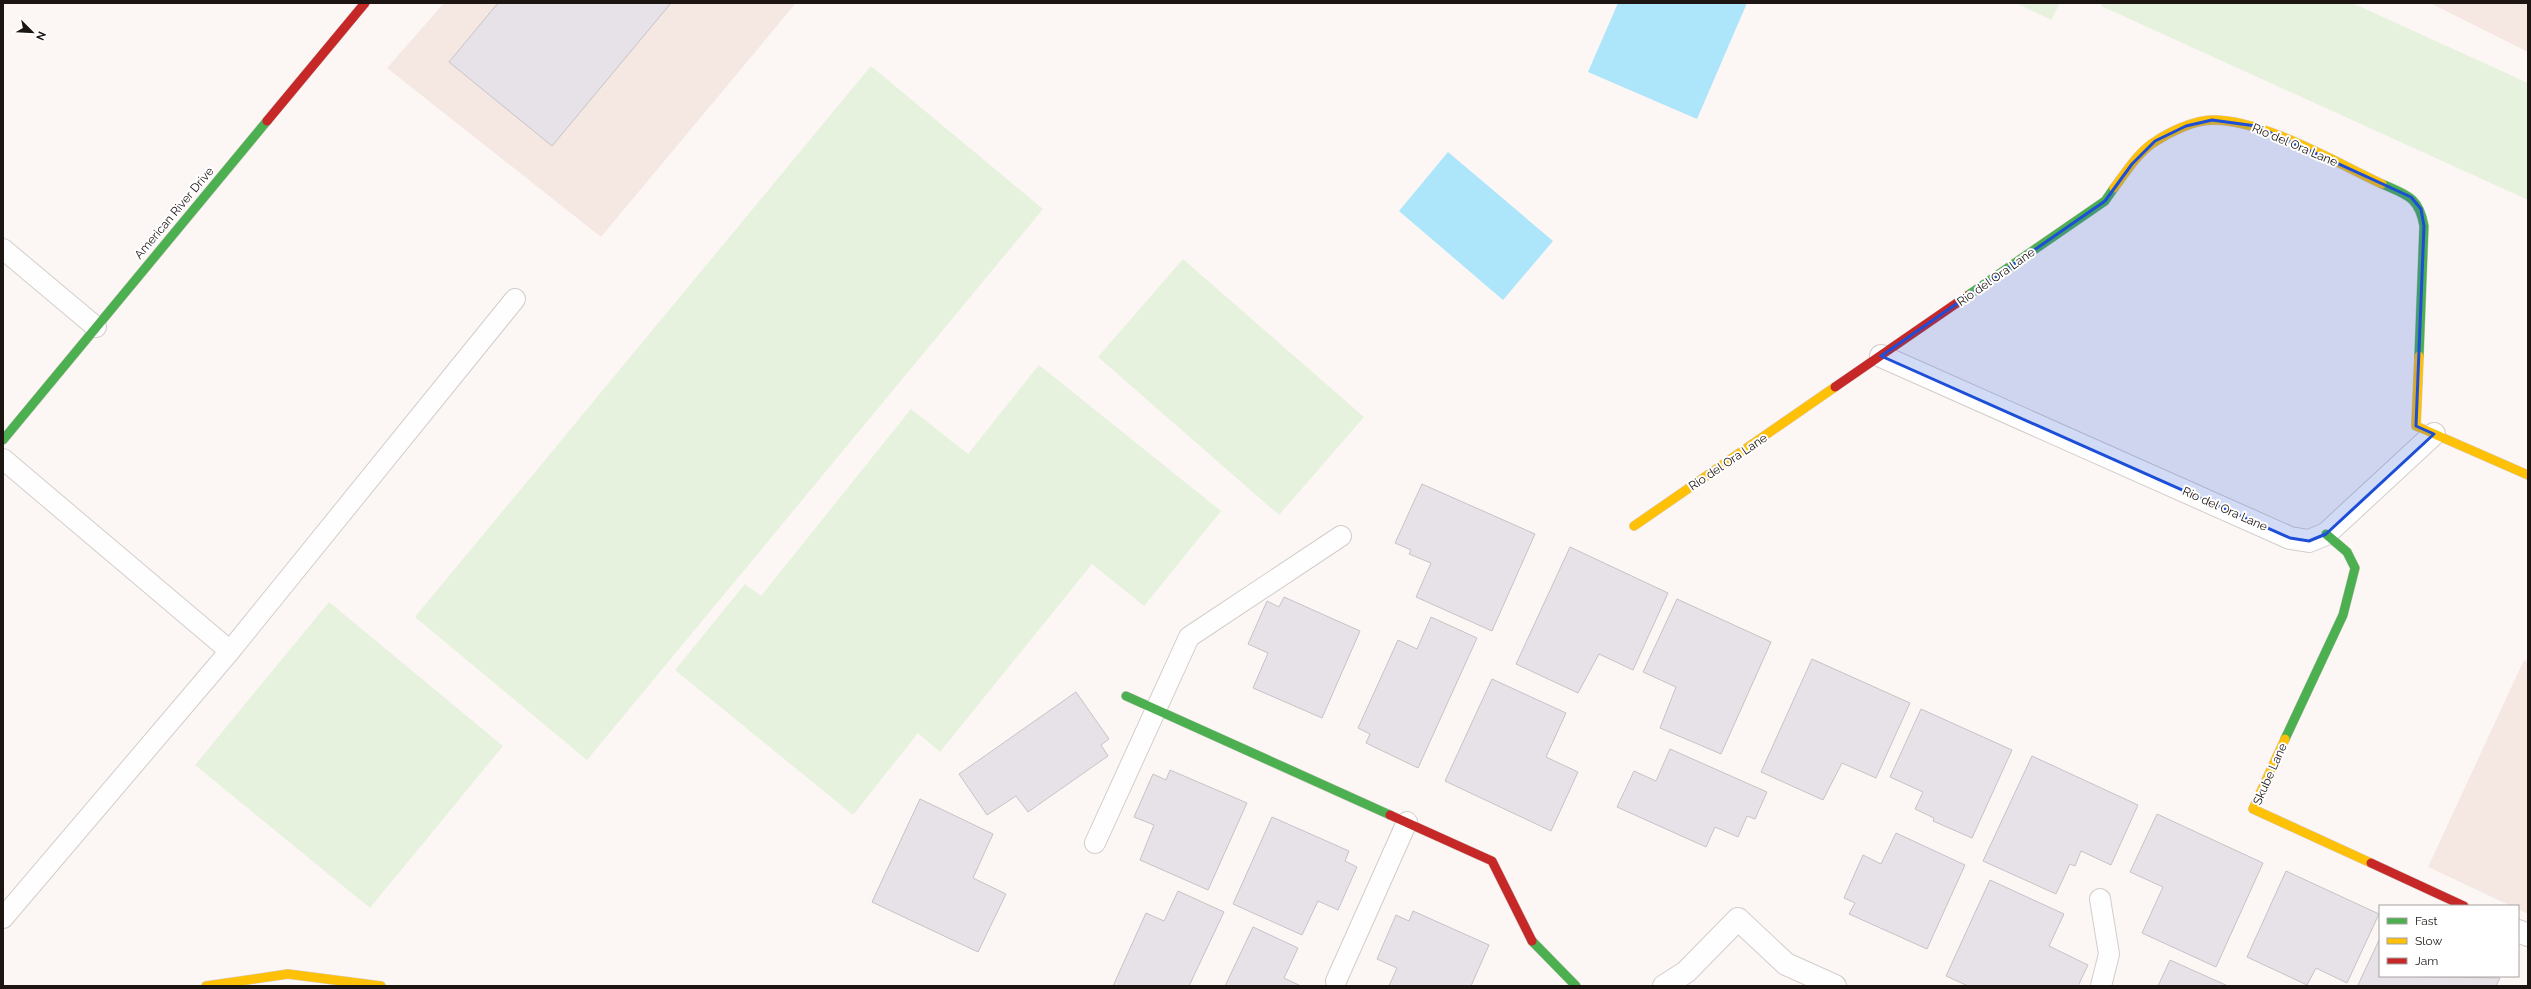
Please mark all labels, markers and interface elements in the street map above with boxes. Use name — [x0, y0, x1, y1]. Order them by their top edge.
north arrow — [12, 12, 52, 52]
text: N — [33, 29, 48, 42]
street label: Rio del Ora Lane — [2250, 121, 2340, 169]
street label: American River Drive — [132, 164, 216, 262]
street label: Rio del Ora Lane — [1955, 245, 2037, 309]
street label: Rio del Ora Lane — [1686, 431, 1770, 493]
street label: Rio del Ora Lane — [2180, 484, 2270, 534]
street label: Skube Lane — [2250, 741, 2290, 807]
legend — [2379, 905, 2519, 977]
text: Fast — [2415, 914, 2438, 928]
text: Slow — [2415, 934, 2442, 948]
text: Jam — [2415, 954, 2438, 968]

